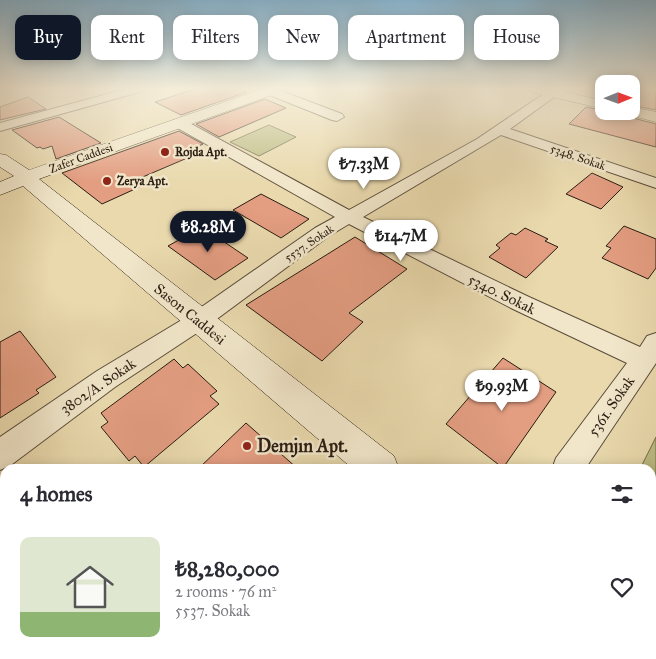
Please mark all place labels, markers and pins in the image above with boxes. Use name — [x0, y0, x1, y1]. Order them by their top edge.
place label: Rojda Apt. — [175, 145, 227, 160]
marker: Rojda Apt. — [159, 146, 171, 158]
pin: ₺7.33M — [323, 148, 405, 190]
place label: Zerya Apt. — [117, 174, 169, 189]
marker: Zerya Apt. — [101, 175, 113, 187]
pin: ₺8.28M — [167, 210, 249, 253]
pin: ₺14.7M — [360, 220, 442, 262]
pin: ₺9.93M — [461, 370, 543, 412]
place label: Demjın Apt. — [257, 435, 348, 458]
marker: Demjın Apt. — [241, 440, 253, 452]

